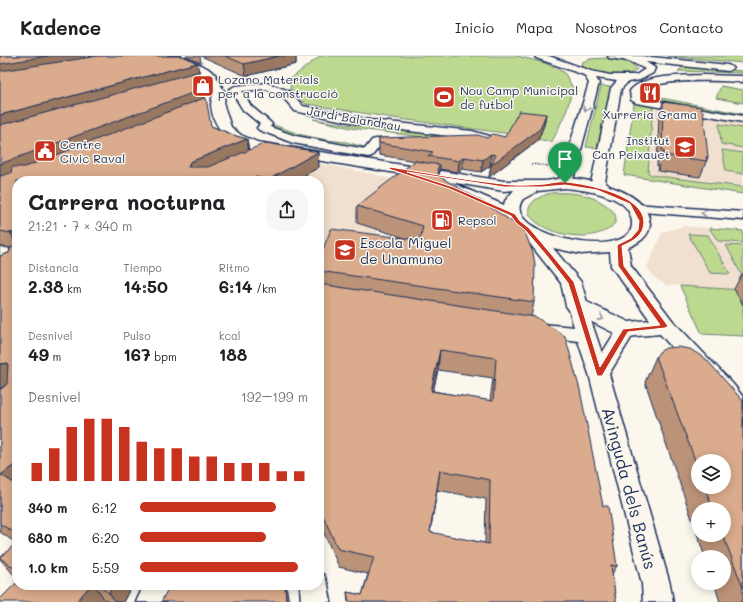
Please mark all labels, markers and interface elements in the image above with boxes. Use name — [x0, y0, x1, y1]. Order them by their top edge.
text: Kadence — [20, 15, 101, 40]
text: Inicio — [455, 18, 494, 37]
text: Mapa — [516, 18, 553, 37]
text: Nosotros — [575, 18, 637, 37]
text: Contacto — [659, 18, 723, 37]
place label: Lozano Materials per a la construcció — [218, 71, 338, 101]
shop icon: Lozano Materials per a la construcció — [190, 73, 216, 99]
restaurant icon: Xurreria Grama — [637, 80, 663, 106]
place label: Nou Camp Municipal de futbol — [460, 82, 578, 112]
sports icon: Nou Camp Municipal de futbol — [431, 84, 457, 110]
street label: Jardí Balandrau — [306, 102, 402, 134]
one-way arrow — [582, 105, 591, 112]
place label: Xurreria Grama — [603, 106, 697, 122]
place label: Institut Can Peixauet — [592, 132, 670, 162]
school or university icon: Institut Can Peixauet — [672, 134, 698, 160]
place label: Centre Civic Raval — [60, 136, 125, 166]
public building icon: Centre Civic Raval — [32, 138, 58, 164]
pin — [548, 142, 582, 183]
icon: arrive — [554, 148, 576, 170]
text: Carrera nocturna — [28, 187, 226, 216]
button: share — [266, 189, 308, 231]
fuel station icon: Repsol — [429, 207, 455, 233]
one-way arrow — [701, 209, 707, 218]
place label: Repsol — [458, 212, 496, 228]
text: 21:21 · 7 × 340 m — [28, 217, 132, 234]
place label: Escola Miguel de Unamuno — [360, 233, 451, 268]
school or university icon: Escola Miguel de Unamuno — [332, 237, 358, 263]
text: Distancia — [28, 260, 79, 275]
text: Tiempo — [123, 260, 162, 275]
text: Ritmo — [219, 260, 249, 275]
text: 2.38 — [28, 275, 63, 297]
text: 14:50 — [123, 275, 168, 297]
text: 6:14 — [219, 275, 253, 297]
text: km — [63, 281, 82, 296]
text: /km — [253, 281, 277, 296]
one-way arrow — [597, 313, 605, 321]
text: Desnivel — [28, 328, 73, 343]
text: Pulso — [123, 328, 151, 343]
text: kcal — [219, 328, 241, 343]
text: 49 — [28, 343, 49, 365]
text: 167 — [123, 343, 151, 365]
text: 188 — [219, 343, 247, 365]
text: m — [49, 349, 61, 364]
text: bpm — [151, 349, 177, 364]
text: Desnivel — [28, 388, 81, 405]
text: 192–199 m — [241, 388, 308, 405]
street label: Avinguda dels Banús — [598, 404, 662, 572]
map controls — [691, 454, 731, 590]
button: layers — [691, 454, 731, 494]
text: 340 m — [28, 499, 67, 516]
text: 6:12 — [92, 499, 117, 516]
button: + — [691, 502, 731, 542]
text: 680 m — [28, 529, 67, 546]
text: 6:20 — [92, 529, 119, 546]
button: − — [691, 550, 731, 590]
text: 1.0 km — [28, 559, 68, 576]
text: 5:59 — [92, 559, 119, 576]

